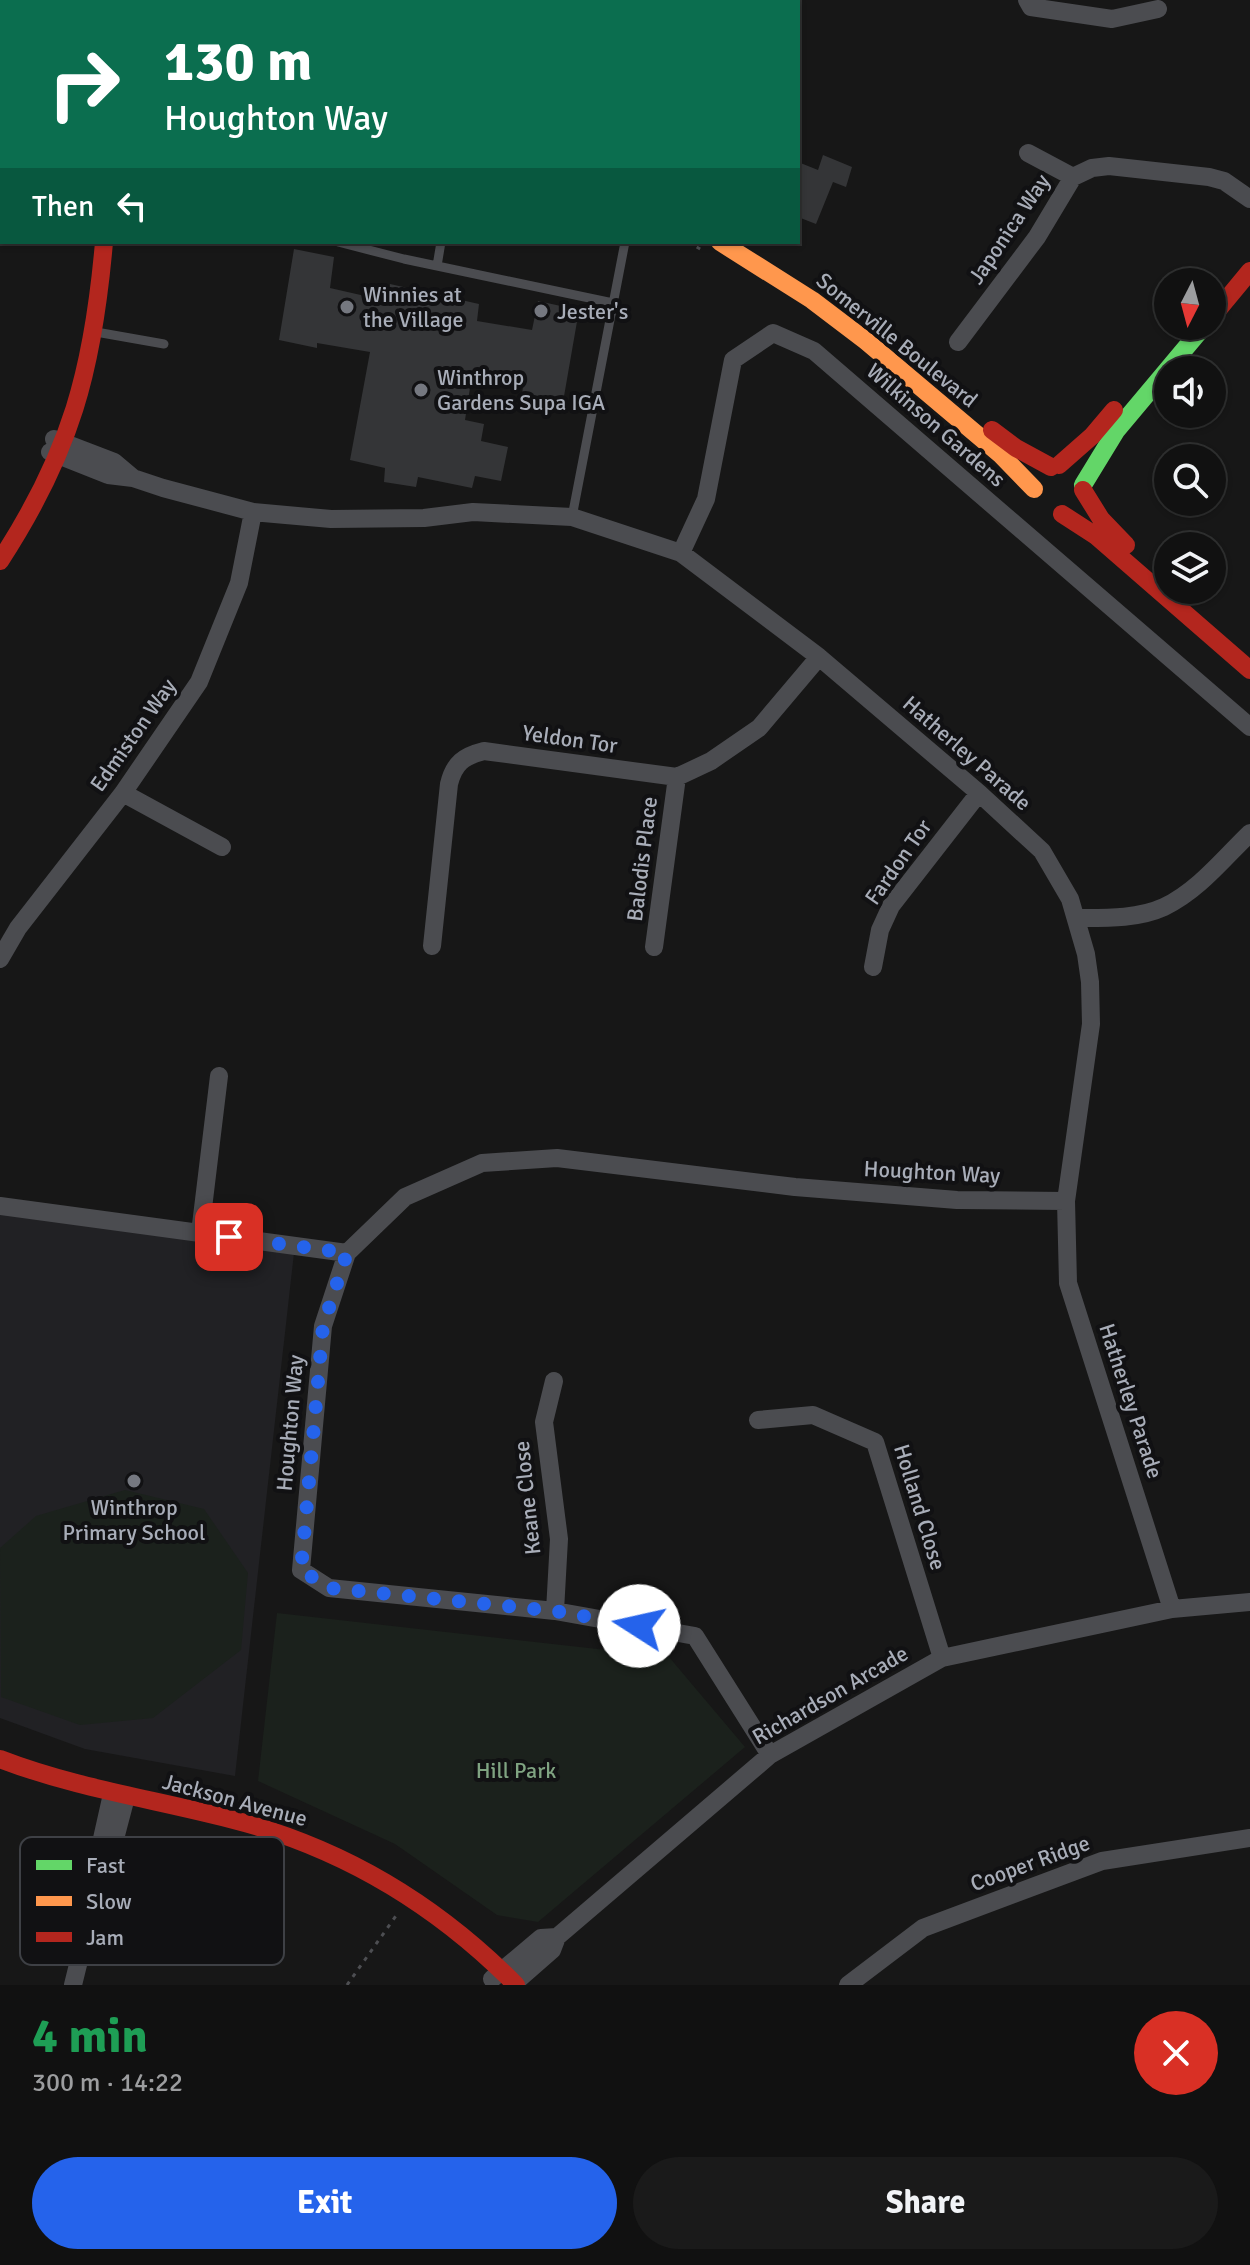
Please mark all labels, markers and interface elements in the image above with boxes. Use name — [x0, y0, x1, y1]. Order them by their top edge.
text: 130 m — [164, 27, 312, 96]
icon: right — [32, 32, 136, 136]
text: Houghton Way — [164, 96, 388, 141]
street label: Japonica Way — [962, 168, 1056, 289]
icon: left — [110, 184, 154, 228]
text: Then — [32, 188, 94, 225]
street label: Somerville Boulevard — [811, 267, 983, 413]
north arrow — [1154, 268, 1226, 340]
map controls — [1154, 268, 1226, 604]
place label: Winnies at the Village — [363, 281, 464, 333]
marker: Winnies at the Village — [338, 298, 356, 316]
place label: Jester's — [557, 298, 628, 325]
marker: Jester's — [532, 302, 550, 320]
button: sound — [1154, 356, 1226, 428]
street label: Wilkinson Gardens — [861, 357, 1011, 493]
place label: Winthrop Gardens Supa IGA — [437, 364, 606, 416]
marker: Winthrop Gardens Supa IGA — [412, 381, 430, 399]
button: search — [1154, 444, 1226, 516]
button: layers — [1154, 532, 1226, 604]
street label: Edmiston Way — [84, 673, 182, 797]
street label: Hatherley Parade — [897, 690, 1037, 816]
street label: Yeldon Tor — [521, 719, 619, 759]
street label: Balodis Place — [621, 795, 663, 923]
street label: Fardon Tor — [859, 814, 937, 910]
street label: Houghton Way — [863, 1155, 1002, 1189]
pin — [195, 1203, 263, 1271]
icon: arrive — [207, 1215, 251, 1259]
street label: Hatherley Parade — [1093, 1320, 1169, 1482]
street label: Houghton Way — [271, 1353, 309, 1492]
street label: Keane Close — [508, 1440, 546, 1556]
street label: Holland Close — [888, 1441, 952, 1573]
marker: Winthrop Primary School — [125, 1472, 143, 1490]
place label: Winthrop Primary School — [63, 1494, 205, 1546]
position arrow — [597, 1584, 681, 1668]
street label: Richardson Arcade — [747, 1639, 913, 1751]
park label: Hill Park — [476, 1757, 556, 1784]
street label: Jackson Avenue — [160, 1768, 310, 1832]
street label: Cooper Ridge — [967, 1829, 1093, 1897]
legend — [20, 1837, 284, 1965]
text: Fast — [86, 1852, 126, 1879]
text: Slow — [86, 1888, 132, 1915]
text: Jam — [86, 1924, 124, 1951]
text: 4 min — [32, 2007, 148, 2066]
button: close — [1134, 2011, 1218, 2095]
text: 300 m · 14:22 — [32, 2067, 183, 2099]
button: Exit — [32, 2157, 617, 2249]
button: Share — [633, 2157, 1218, 2249]

